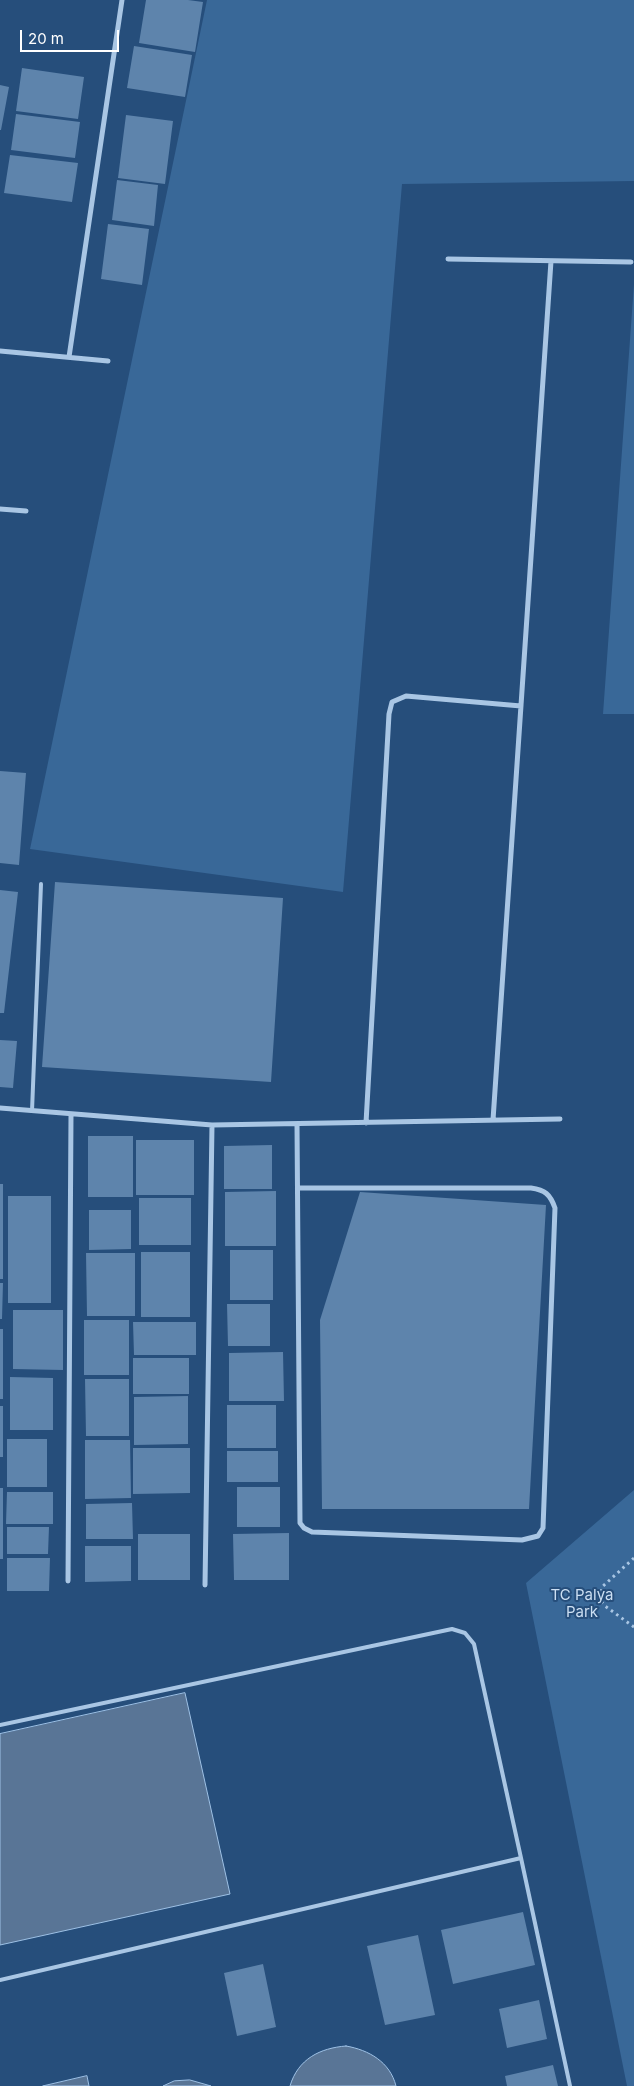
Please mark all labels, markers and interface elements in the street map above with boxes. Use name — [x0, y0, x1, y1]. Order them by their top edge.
scale bar — [22, 20, 121, 52]
text: 20 m — [28, 29, 64, 48]
park label: TC Palya Park — [551, 1586, 613, 1621]

